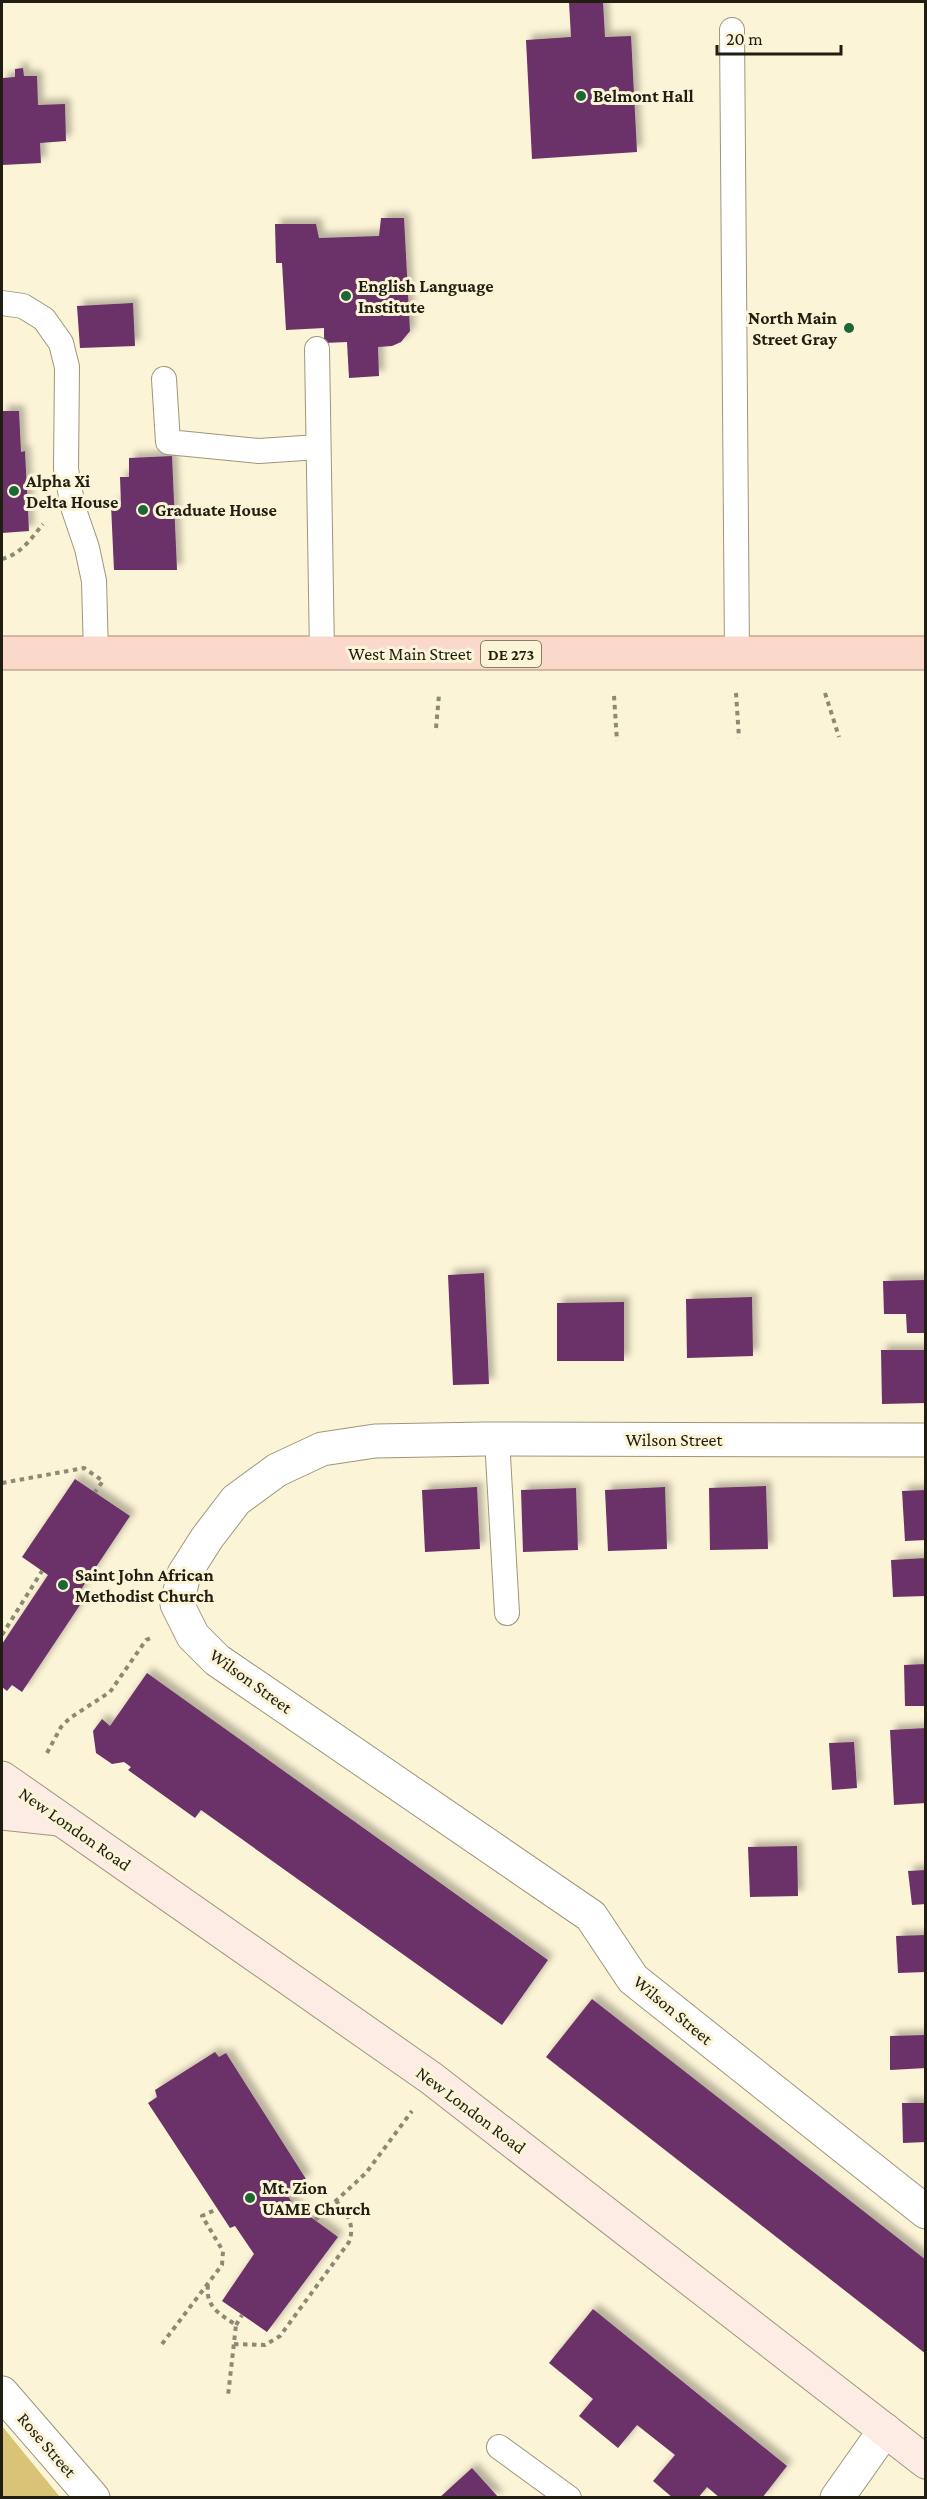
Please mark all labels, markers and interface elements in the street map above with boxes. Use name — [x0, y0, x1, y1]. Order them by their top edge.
scale bar — [717, 18, 842, 56]
text: 20 m — [726, 29, 763, 49]
place label: Belmont Hall — [593, 86, 694, 106]
marker: Belmont Hall — [574, 89, 588, 103]
place label: English Language Institute — [358, 276, 494, 317]
marker: English Language Institute — [339, 289, 353, 303]
place label: North Main Street Gray — [748, 308, 838, 349]
marker: North Main Street Gray — [842, 321, 856, 335]
place label: Alpha Xi Delta House — [25, 471, 118, 512]
marker: Alpha Xi Delta House — [7, 484, 21, 498]
place label: Graduate House — [155, 500, 277, 520]
marker: Graduate House — [136, 503, 150, 517]
road number: DE 273 — [481, 641, 541, 667]
street label: West Main Street — [348, 644, 473, 664]
street label: Wilson Street — [626, 1430, 723, 1450]
place label: Saint John African Methodist Church — [75, 1565, 215, 1606]
marker: Saint John African Methodist Church — [56, 1578, 70, 1592]
street label: Wilson Street — [206, 1644, 297, 1718]
street label: New London Road — [15, 1783, 135, 1875]
street label: Wilson Street — [629, 1971, 717, 2049]
street label: New London Road — [412, 2062, 530, 2158]
place label: Mt. Zion UAME Church — [262, 2178, 371, 2219]
marker: Mt. Zion UAME Church — [243, 2191, 257, 2205]
street label: Rose Street — [13, 2409, 81, 2482]

